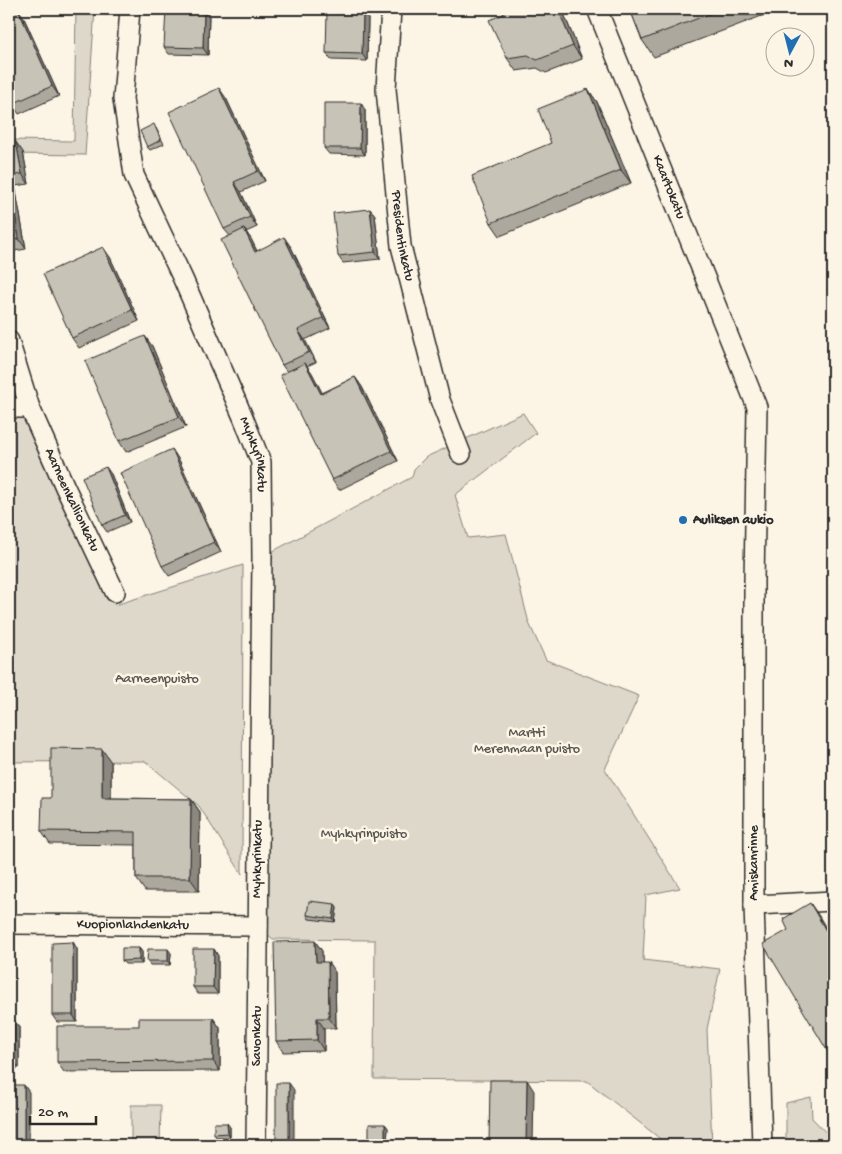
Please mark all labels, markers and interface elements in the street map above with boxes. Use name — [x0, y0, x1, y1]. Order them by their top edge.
north arrow — [764, 28, 814, 78]
text: N — [783, 53, 794, 71]
street label: Kaartokatu — [648, 153, 689, 222]
street label: Presidentinkatu — [387, 189, 418, 284]
street label: Myhkyrinkatu — [235, 414, 270, 493]
street label: Aarneenkallionkatu — [40, 446, 103, 555]
place label: Auliksen aukio — [692, 512, 774, 529]
marker: Auliksen aukio — [677, 514, 689, 526]
park label: Aarneenpuisto — [115, 671, 199, 688]
park label: Martti Merenmaan puisto — [474, 725, 580, 758]
street label: Myhkyrinkatu — [249, 819, 267, 898]
street label: Amiskanrinne — [746, 824, 763, 901]
park label: Myhkyrinpuisto — [321, 826, 407, 843]
street label: Kuopionlahdenkatu — [77, 916, 190, 934]
street label: Savonkatu — [249, 1005, 266, 1066]
scale bar — [30, 1094, 96, 1126]
text: 20 m — [38, 1104, 68, 1122]

